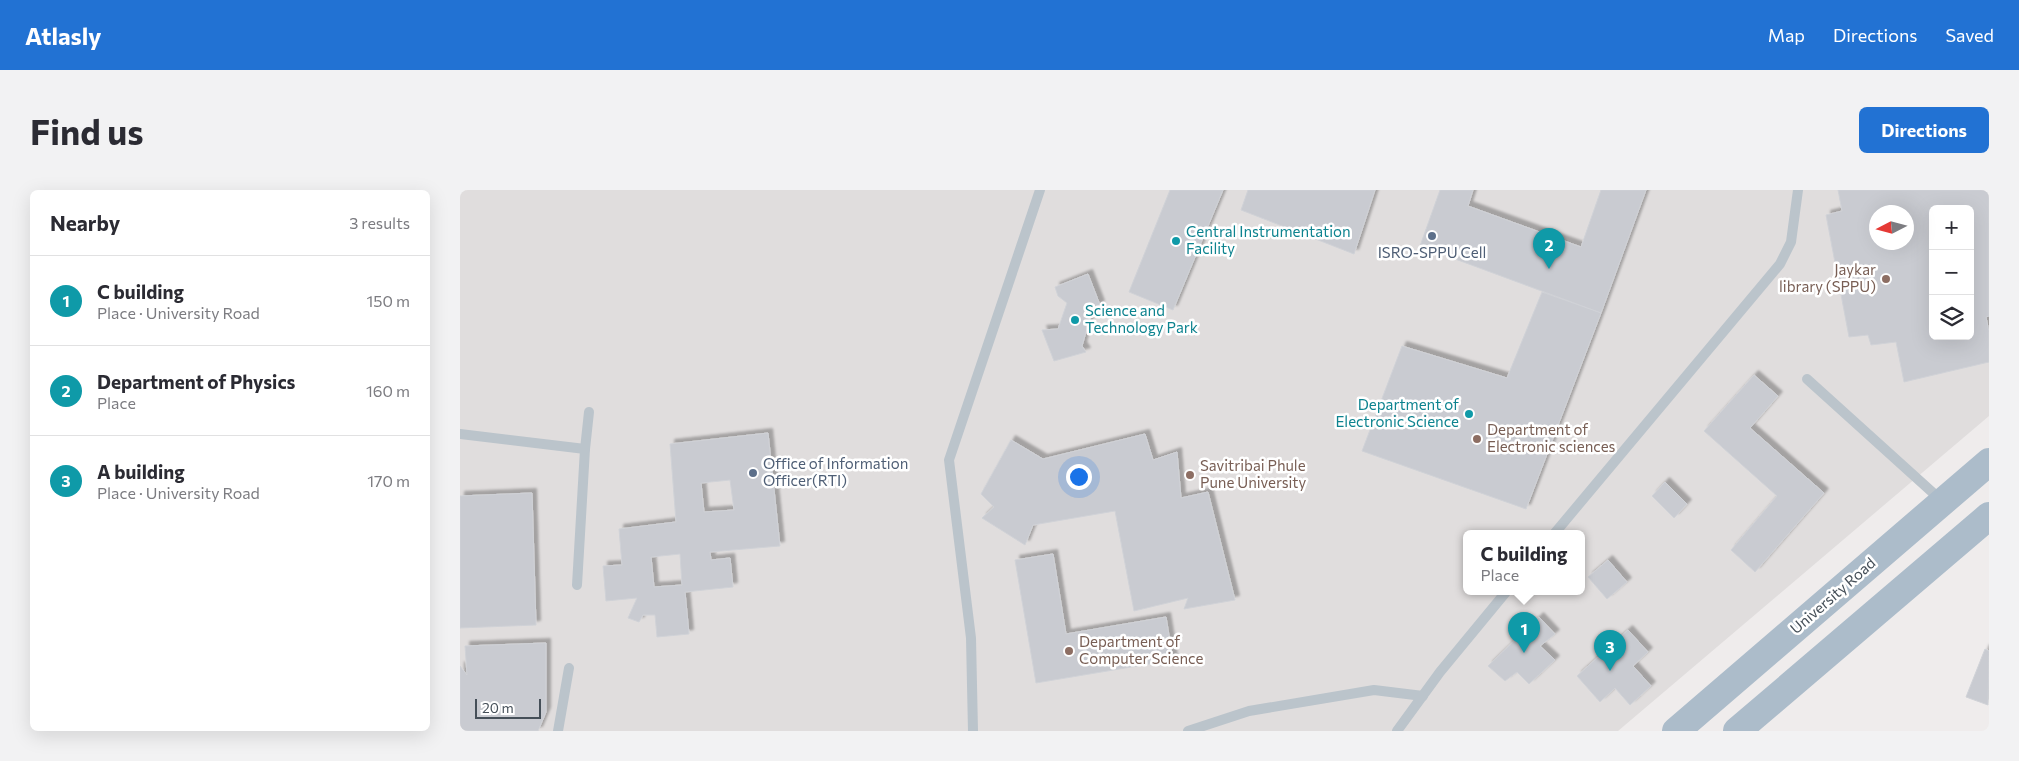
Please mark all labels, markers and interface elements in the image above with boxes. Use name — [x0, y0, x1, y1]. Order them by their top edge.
text: Atlasly — [25, 21, 102, 50]
text: Map — [1768, 24, 1805, 46]
text: Directions — [1833, 24, 1917, 46]
text: Saved — [1945, 24, 1994, 46]
button: Directions — [1859, 107, 1989, 153]
text: Find us — [30, 109, 144, 152]
north arrow — [1869, 205, 1914, 250]
map controls — [1929, 205, 1974, 340]
button: + — [1929, 205, 1974, 250]
text: Nearby — [50, 210, 120, 235]
text: 3 results — [349, 213, 410, 232]
place label: Central Instrumentation Facility — [1186, 222, 1351, 257]
pin: 2 — [1533, 228, 1565, 269]
marker: ISRO-SPPU Cell — [1426, 230, 1438, 242]
marker: Central Instrumentation Facility — [1170, 235, 1182, 247]
place label: ISRO-SPPU Cell — [1378, 243, 1486, 261]
button: − — [1929, 250, 1974, 295]
place label: Jaykar library (SPPU) — [1779, 260, 1876, 295]
marker: Jaykar library (SPPU) — [1880, 273, 1892, 285]
text: C building — [97, 280, 184, 303]
text: 1 — [62, 291, 70, 310]
text: 150 m — [367, 291, 410, 310]
button: layers — [1929, 295, 1974, 340]
place label: Science and Technology Park — [1085, 301, 1198, 336]
text: Place · University Road — [97, 303, 260, 322]
marker: Science and Technology Park — [1069, 314, 1081, 326]
text: Department of Physics — [97, 370, 295, 393]
text: 2 — [61, 381, 71, 400]
text: 160 m — [366, 381, 410, 400]
text: Place — [97, 393, 136, 412]
place label: Department of Electronic Science — [1335, 395, 1459, 430]
marker: Department of Electronic Science — [1463, 408, 1475, 420]
place label: Department of Electronic sciences — [1487, 420, 1616, 455]
marker: Department of Electronic sciences — [1471, 433, 1483, 445]
place label: Office of Information Officer(RTI) — [763, 454, 908, 489]
place label: Savitribai Phule Pune University — [1200, 456, 1306, 491]
text: A building — [97, 460, 185, 483]
your location — [1066, 464, 1092, 490]
marker: Office of Information Officer(RTI) — [747, 467, 759, 479]
marker: Savitribai Phule Pune University — [1184, 469, 1196, 481]
text: 3 — [61, 471, 71, 490]
text: 170 m — [367, 471, 410, 490]
text: Place · University Road — [97, 483, 260, 502]
popup — [1463, 530, 1585, 595]
text: C building — [1480, 542, 1568, 565]
street label: University Road — [1786, 553, 1879, 637]
text: Place — [1480, 565, 1519, 584]
pin: 1 — [1508, 612, 1540, 653]
pin: 3 — [1594, 630, 1626, 671]
place label: Department of Computer Science — [1079, 632, 1203, 667]
marker: Department of Computer Science — [1063, 645, 1075, 657]
scale bar — [475, 696, 541, 719]
text: 20 m — [482, 699, 514, 716]

